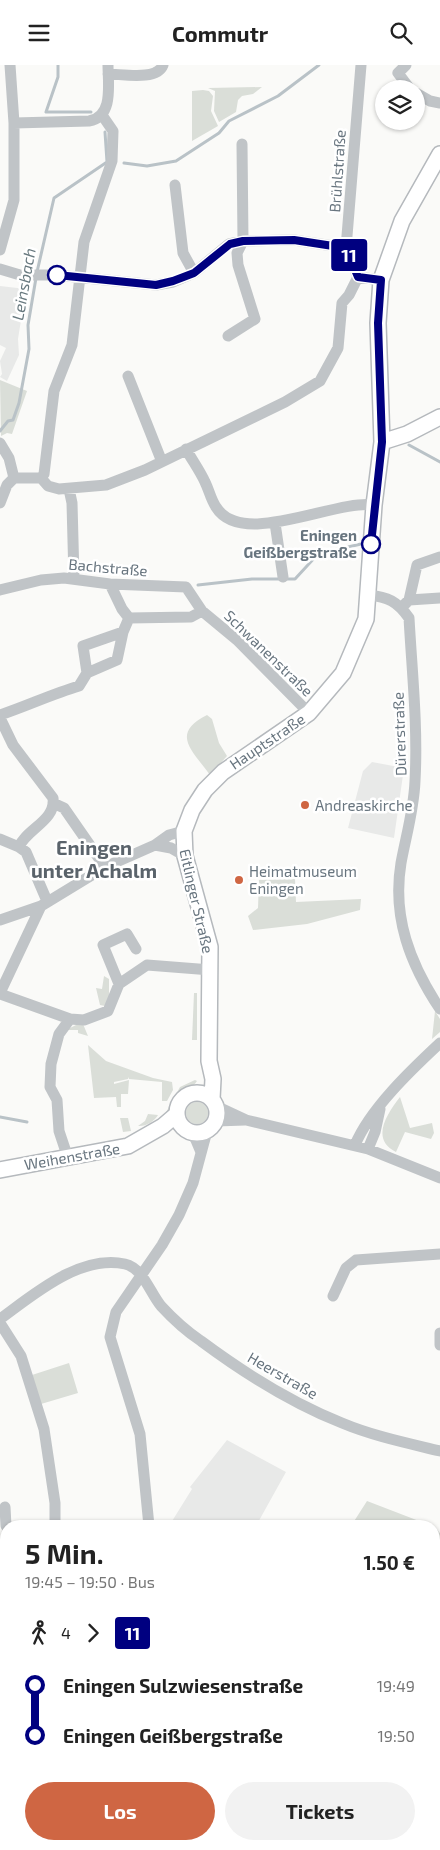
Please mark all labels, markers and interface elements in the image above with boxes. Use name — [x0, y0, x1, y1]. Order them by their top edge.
icon: menu — [25, 19, 53, 47]
icon: search — [387, 19, 415, 47]
text: Commutr — [172, 20, 268, 46]
map controls — [375, 80, 425, 130]
button: layers — [375, 80, 425, 130]
street label: Brühlstraße — [325, 129, 349, 213]
line badge: 11 — [326, 239, 372, 271]
text: 11 — [341, 244, 357, 266]
water label: Leinsbach — [7, 246, 39, 322]
unlabelled marker — [47, 265, 67, 285]
place label: Eningen Geißbergstraße — [244, 526, 357, 561]
marker: Eningen Geißbergstraße — [361, 534, 381, 554]
street label: Bachstraße — [68, 555, 148, 579]
street label: Schwanenstraße — [221, 606, 317, 700]
street label: Dürerstraße — [389, 692, 409, 776]
street label: Hauptstraße — [226, 709, 308, 773]
place label: Andreaskirche — [315, 796, 413, 814]
marker: Andreaskirche — [299, 799, 311, 811]
district label: Eningen unter Achalm — [31, 835, 157, 882]
street label: Eitlinger Straße — [176, 847, 218, 955]
place label: Heimatmuseum Eningen — [249, 862, 357, 897]
marker: Heimatmuseum Eningen — [233, 874, 245, 886]
street label: Weihenstraße — [23, 1139, 121, 1173]
street label: Heerstraße — [245, 1348, 321, 1402]
text: 5 Min. — [25, 1536, 104, 1570]
text: 1.50 € — [363, 1551, 415, 1574]
text: 19:45 – 19:50 · Bus — [25, 1572, 155, 1591]
icon: walk — [25, 1619, 53, 1647]
icon: forward — [79, 1619, 107, 1647]
text: 11 — [125, 1622, 140, 1644]
text: 4 — [61, 1623, 71, 1642]
text: Eningen Sulzwiesenstraße — [63, 1674, 303, 1697]
text: 19:49 — [377, 1676, 415, 1695]
text: Eningen Geißbergstraße — [63, 1724, 283, 1747]
text: 19:50 — [377, 1726, 415, 1745]
button: Los — [25, 1782, 215, 1840]
button: Tickets — [225, 1782, 415, 1840]

